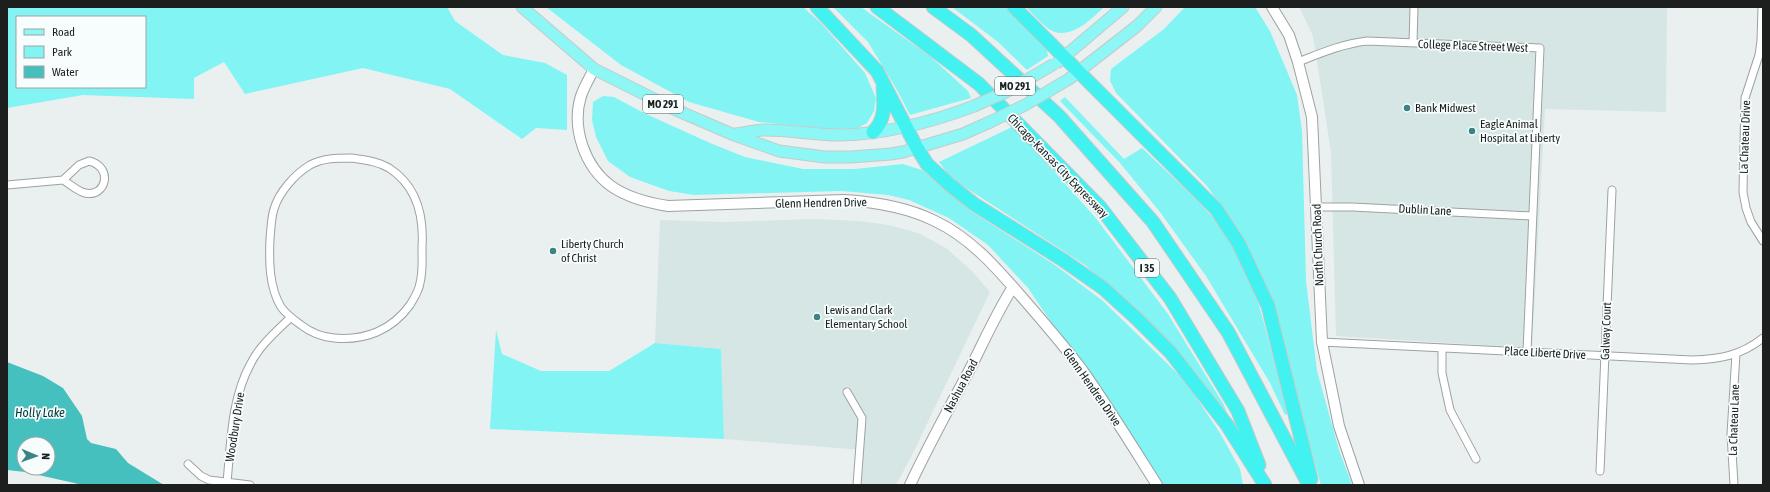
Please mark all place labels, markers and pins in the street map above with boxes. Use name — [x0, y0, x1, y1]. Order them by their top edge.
place label: Bank Midwest — [1415, 101, 1476, 115]
marker: Bank Midwest — [1402, 103, 1412, 113]
place label: Eagle Animal Hospital at Liberty — [1480, 117, 1560, 145]
marker: Eagle Animal Hospital at Liberty — [1467, 126, 1477, 136]
place label: Liberty Church of Christ — [561, 237, 624, 265]
marker: Liberty Church of Christ — [548, 246, 558, 256]
place label: Lewis and Clark Elementary School — [825, 303, 908, 331]
marker: Lewis and Clark Elementary School — [812, 312, 822, 322]

